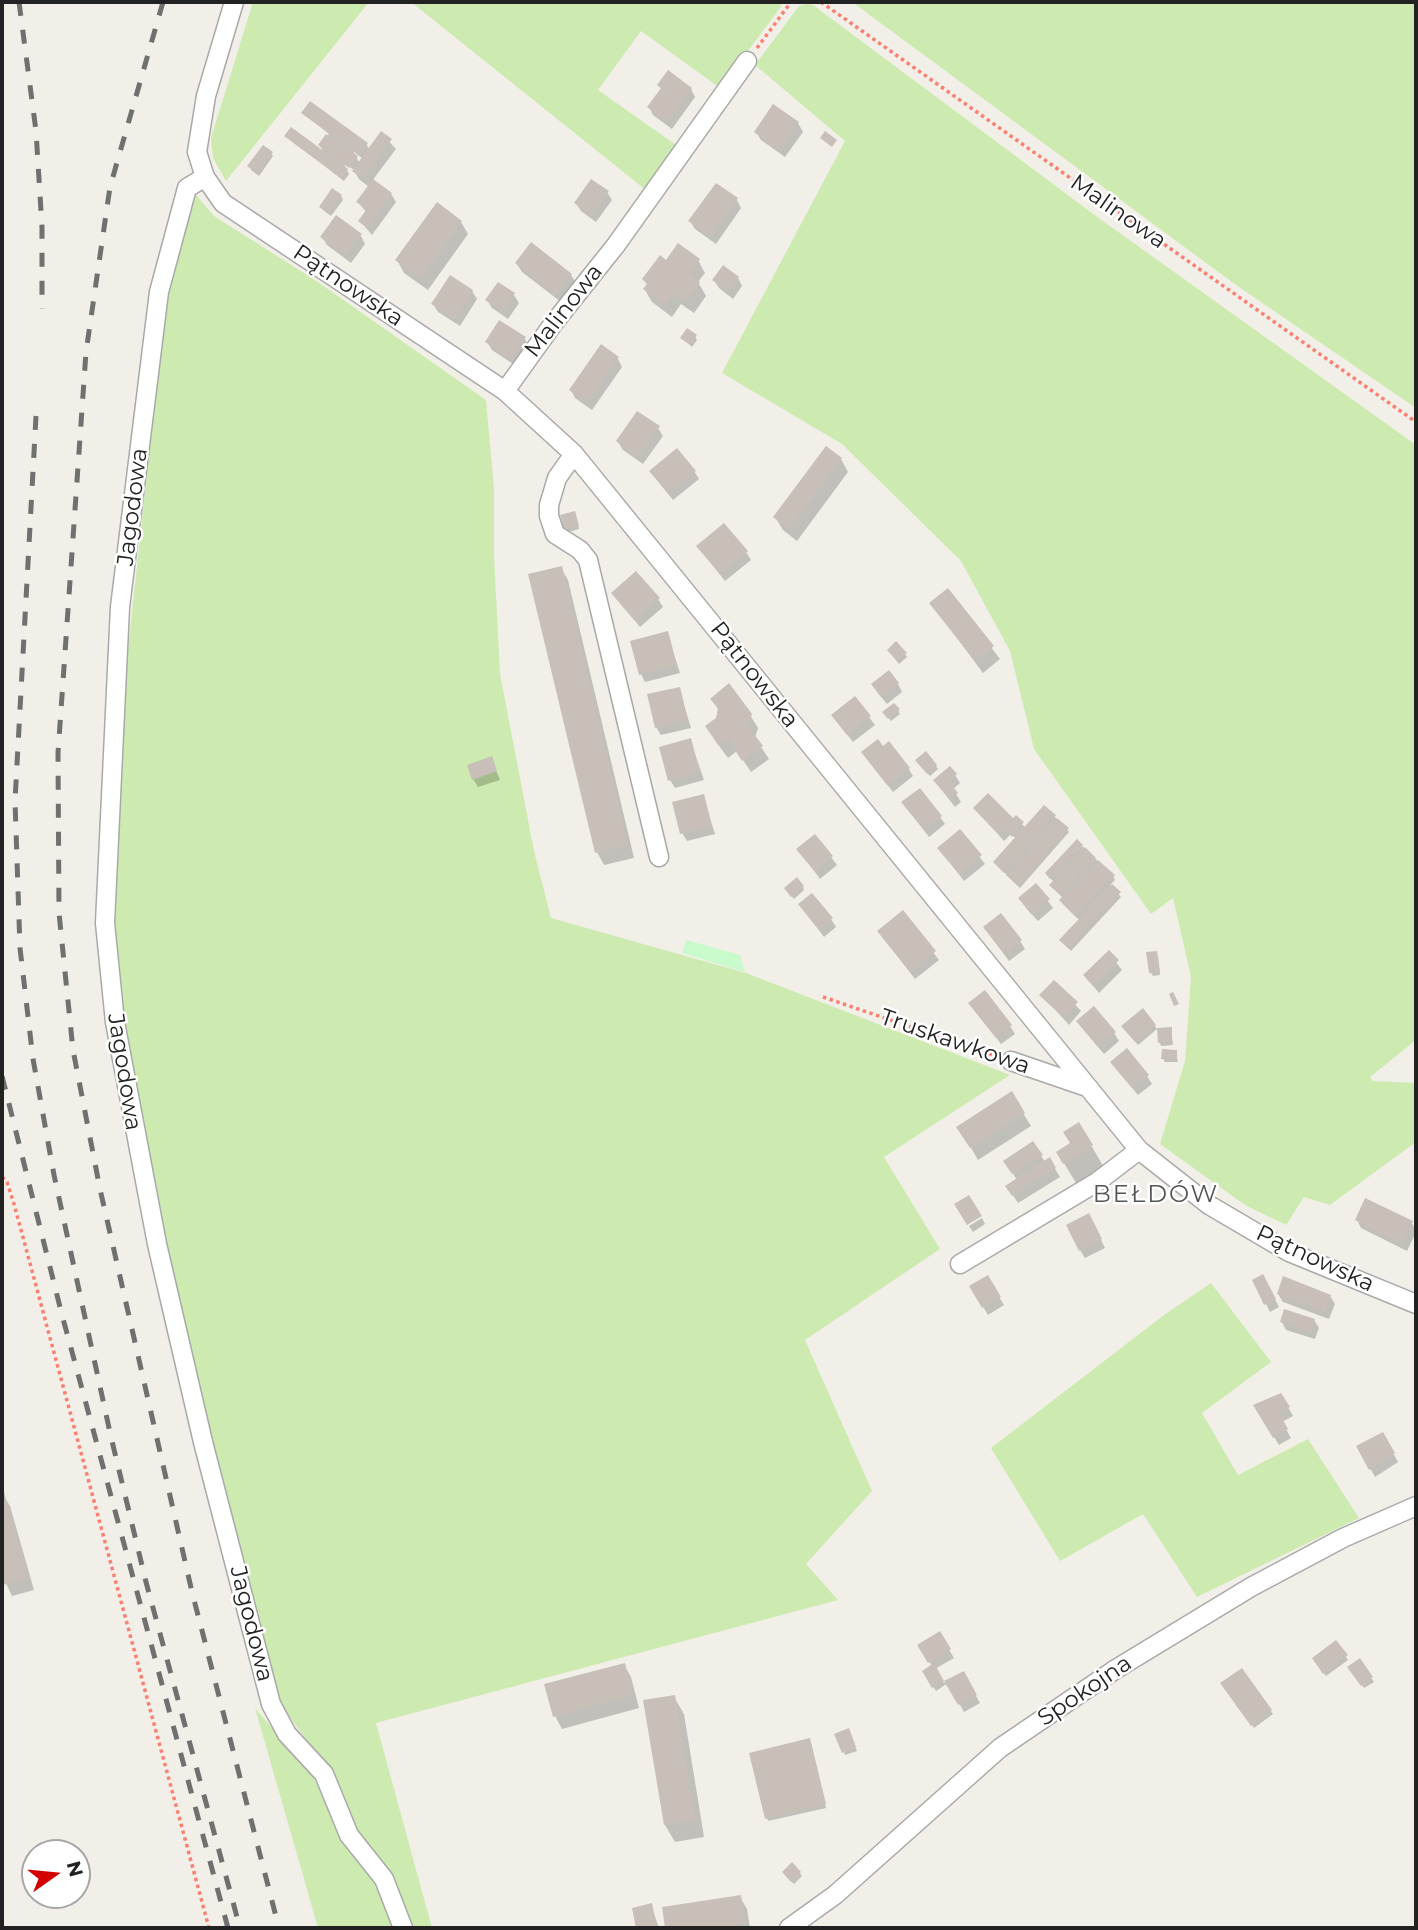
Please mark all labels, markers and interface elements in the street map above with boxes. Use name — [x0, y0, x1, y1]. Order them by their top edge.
street label: Malinowa — [1065, 169, 1171, 255]
street label: Pątnowska — [288, 239, 408, 333]
street label: Malinowa — [519, 259, 609, 363]
street label: Jagodowa — [112, 447, 154, 567]
street label: Pątnowska — [704, 616, 804, 734]
street label: Truskawkowa — [876, 1003, 1034, 1081]
street label: Jagodowa — [101, 1011, 147, 1133]
district label: BEŁDÓW — [1093, 1181, 1219, 1209]
street label: Pątnowska — [1252, 1220, 1378, 1298]
street label: Jagodowa — [223, 1563, 279, 1685]
street label: Spokojna — [1033, 1650, 1137, 1732]
north arrow — [21, 1839, 91, 1909]
text: N — [62, 1859, 88, 1879]

